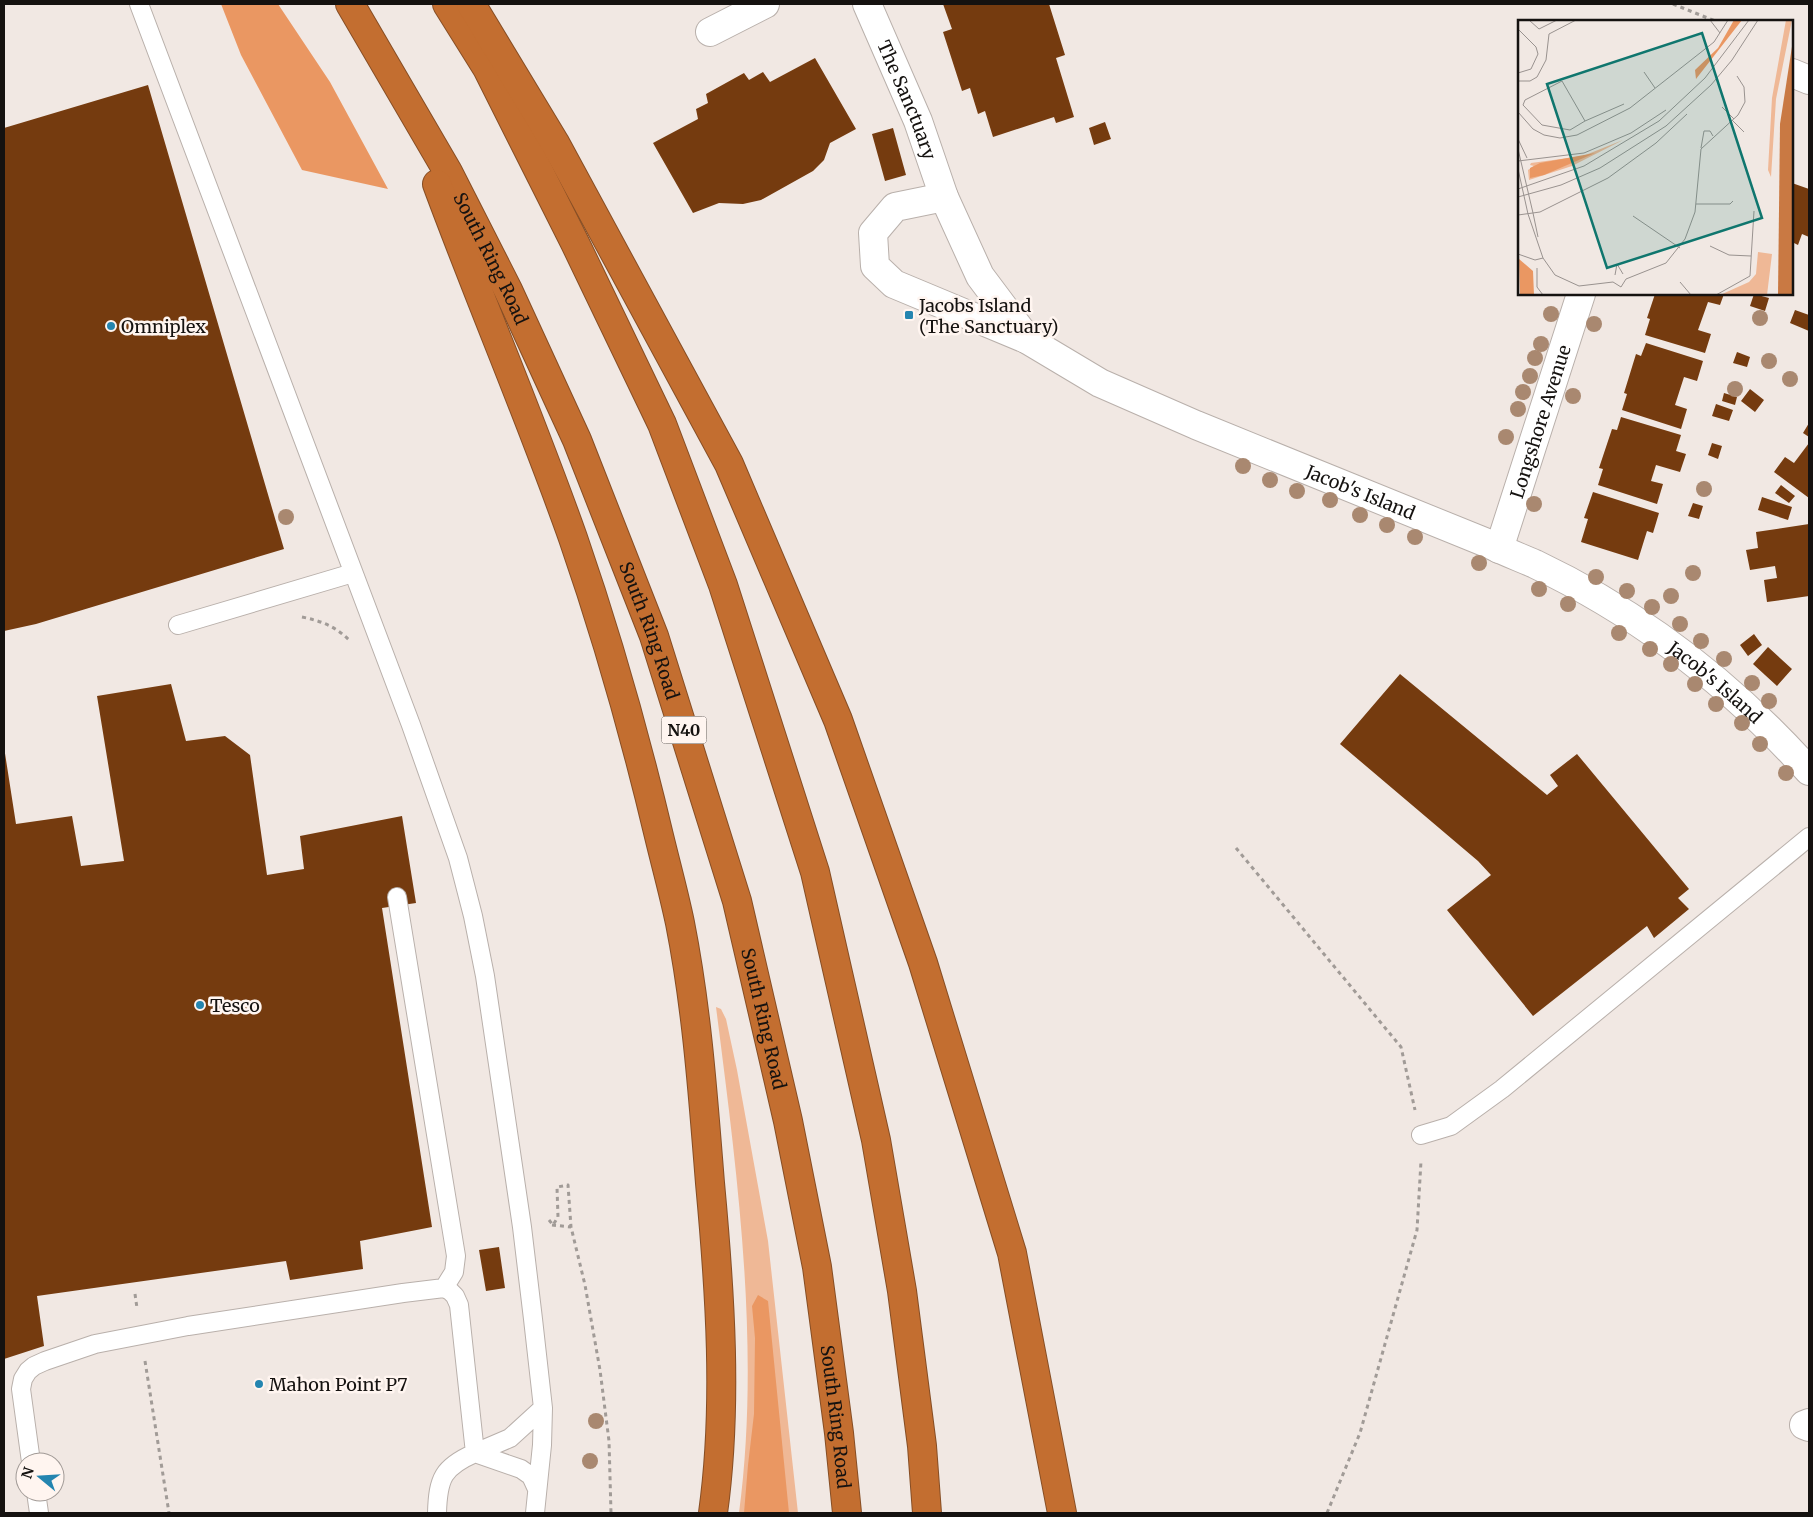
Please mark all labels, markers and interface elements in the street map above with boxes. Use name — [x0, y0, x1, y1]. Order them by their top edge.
inset map — [1518, 20, 1793, 295]
street label: The Sanctuary — [873, 37, 942, 163]
street label: South Ring Road — [449, 188, 534, 328]
place label: Jacobs Island (The Sanctuary) — [918, 294, 1058, 338]
marker: Jacobs Island (The Sanctuary) — [903, 309, 915, 321]
place label: Omniplex — [121, 315, 206, 338]
marker: Omniplex — [105, 320, 117, 332]
street label: Longshore Avenue — [1505, 342, 1575, 501]
street label: Jacob's Island — [1302, 459, 1419, 524]
street label: South Ring Road — [614, 558, 685, 702]
street label: Jacob's Island — [1663, 635, 1767, 728]
road number: N40 — [662, 716, 706, 744]
street label: South Ring Road — [737, 946, 792, 1092]
place label: Tesco — [210, 994, 260, 1017]
marker: Tesco — [194, 999, 206, 1011]
street label: South Ring Road — [816, 1344, 856, 1490]
place label: Mahon Point P7 — [269, 1373, 407, 1396]
marker: Mahon Point P7 — [253, 1378, 265, 1390]
north arrow — [15, 1452, 65, 1502]
text: N — [17, 1465, 38, 1481]

